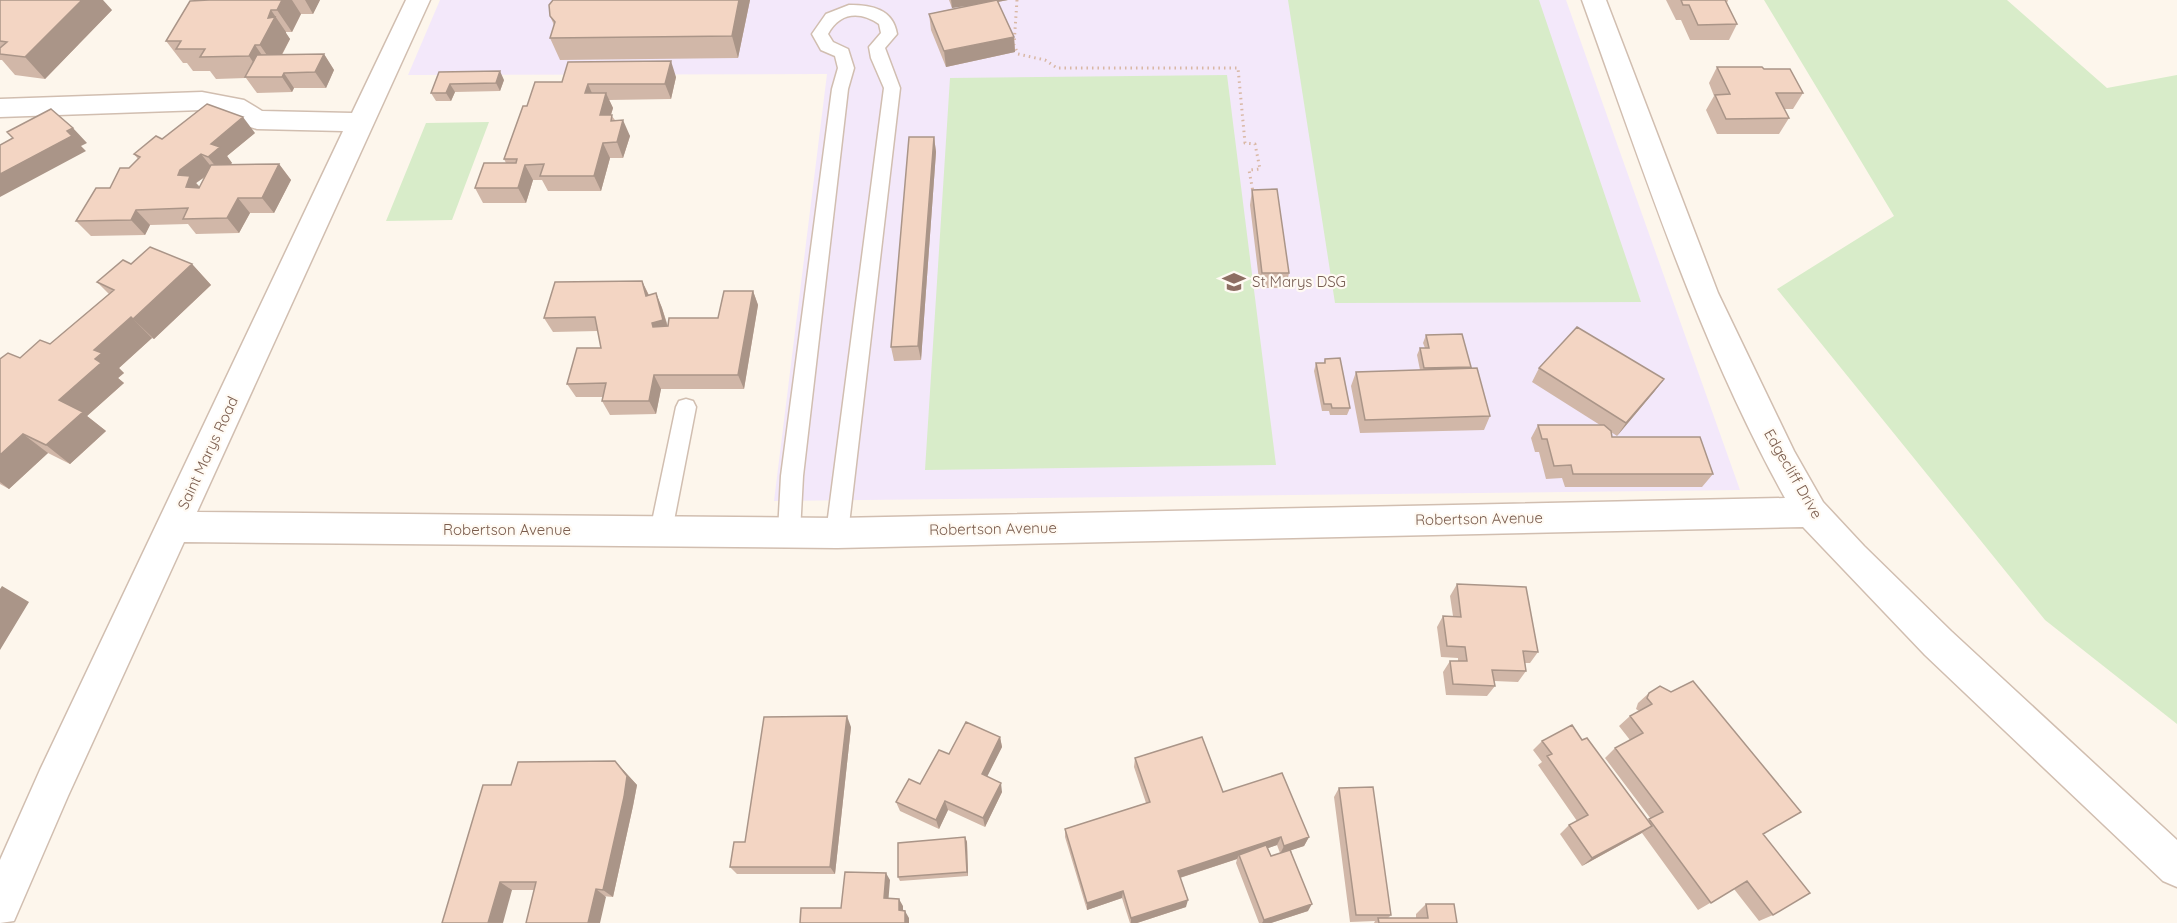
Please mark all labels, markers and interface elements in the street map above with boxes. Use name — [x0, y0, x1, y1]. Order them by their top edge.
school or university icon: St Marys DSG — [1221, 269, 1247, 295]
place label: St Marys DSG — [1252, 272, 1346, 291]
street label: Saint Marys Road — [173, 393, 242, 512]
street label: Edgecliff Drive — [1760, 425, 1827, 522]
street label: Robertson Avenue — [1415, 508, 1543, 529]
street label: Robertson Avenue — [929, 518, 1057, 539]
street label: Robertson Avenue — [443, 520, 571, 539]

